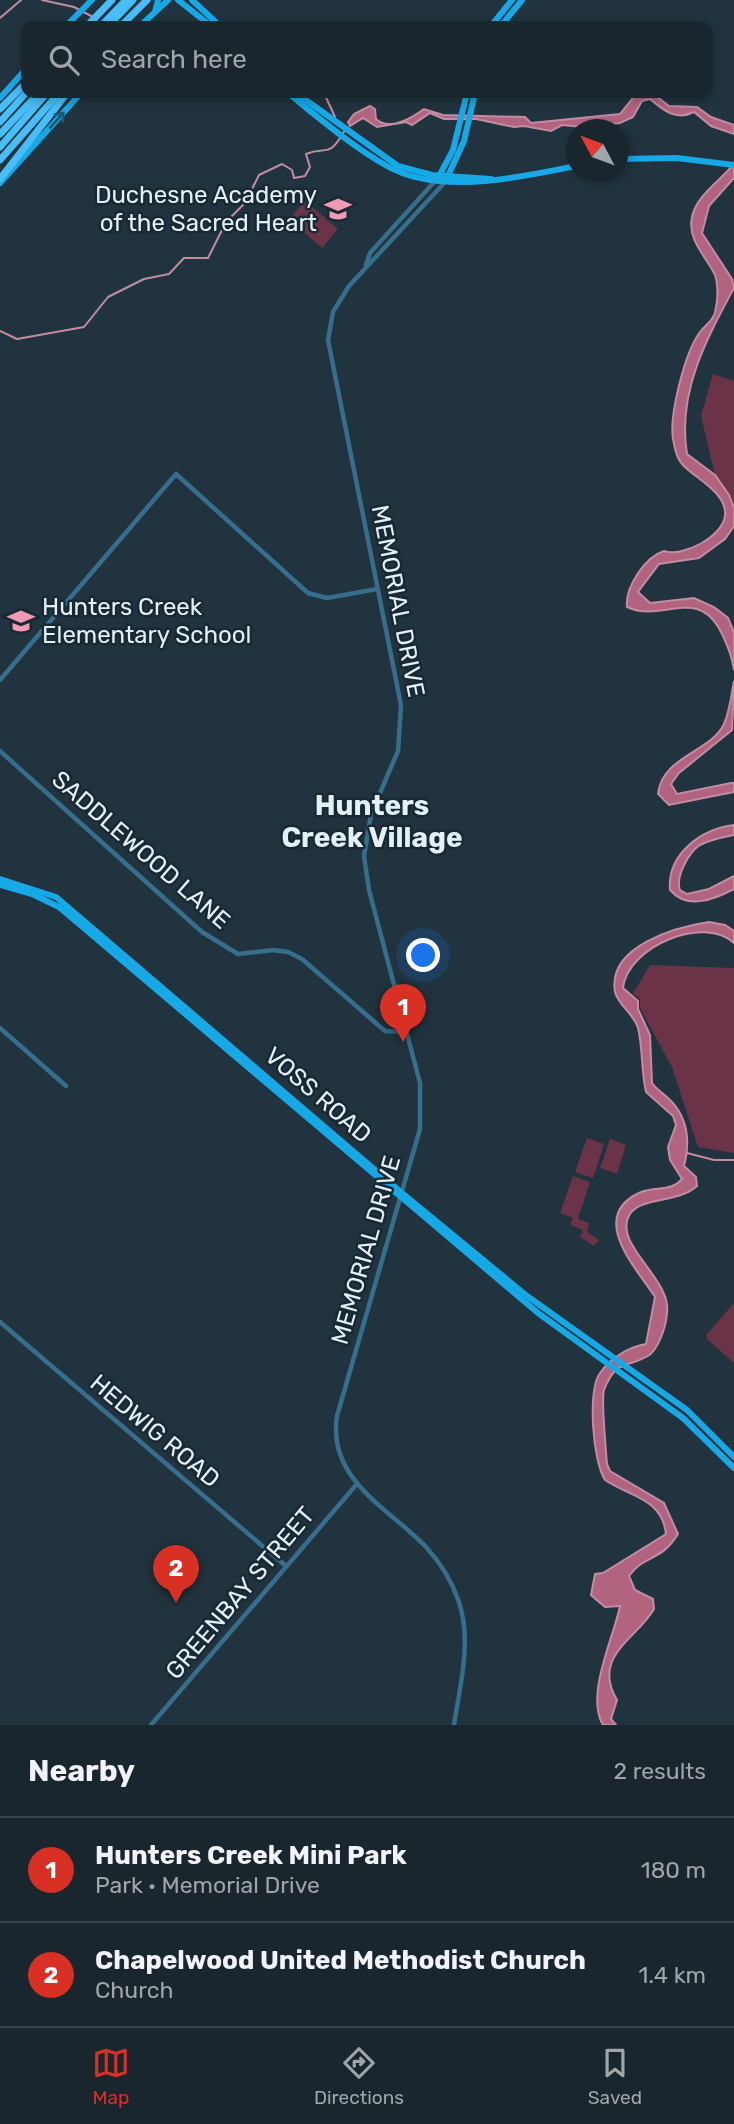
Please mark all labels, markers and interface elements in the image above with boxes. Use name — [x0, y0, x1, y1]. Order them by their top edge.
search box — [21, 21, 713, 98]
icon: search — [45, 41, 83, 79]
text: Search here — [101, 44, 247, 75]
one-way arrow — [49, 111, 65, 129]
north arrow — [566, 119, 629, 182]
place label: Duchesne Academy of the Sacred Heart — [95, 181, 317, 237]
school or university icon: Duchesne Academy of the Sacred Heart — [323, 194, 353, 224]
street label: MEMORIAL DRIVE — [366, 503, 430, 699]
place label: Hunters Creek Elementary School — [42, 593, 251, 649]
school or university icon: Hunters Creek Elementary School — [6, 606, 36, 636]
street label: SADDLEWOOD LANE — [46, 765, 236, 935]
district label: Hunters Creek Village — [281, 789, 463, 854]
your location — [406, 938, 440, 972]
pin: 1 — [380, 984, 426, 1042]
street label: VOSS ROAD — [259, 1041, 377, 1149]
street label: MEMORIAL DRIVE — [326, 1152, 406, 1348]
street label: HEDWIG ROAD — [85, 1369, 225, 1493]
street label: GREENBAY STREET — [160, 1501, 320, 1685]
pin: 2 — [153, 1545, 199, 1603]
text: Nearby — [28, 1753, 135, 1789]
text: 2 results — [614, 1757, 706, 1785]
text: Hunters Creek Mini Park — [95, 1840, 407, 1871]
text: 1 — [45, 1856, 57, 1884]
text: 180 m — [641, 1856, 706, 1884]
text: Park · Memorial Drive — [95, 1871, 320, 1899]
text: Chapelwood United Methodist Church — [95, 1945, 586, 1976]
text: 2 — [44, 1961, 58, 1989]
text: 1.4 km — [638, 1961, 706, 1989]
text: Church — [95, 1976, 173, 2004]
tab: Map — [92, 2044, 130, 2109]
tab: Directions — [314, 2044, 404, 2109]
tab: Saved — [588, 2044, 642, 2109]

